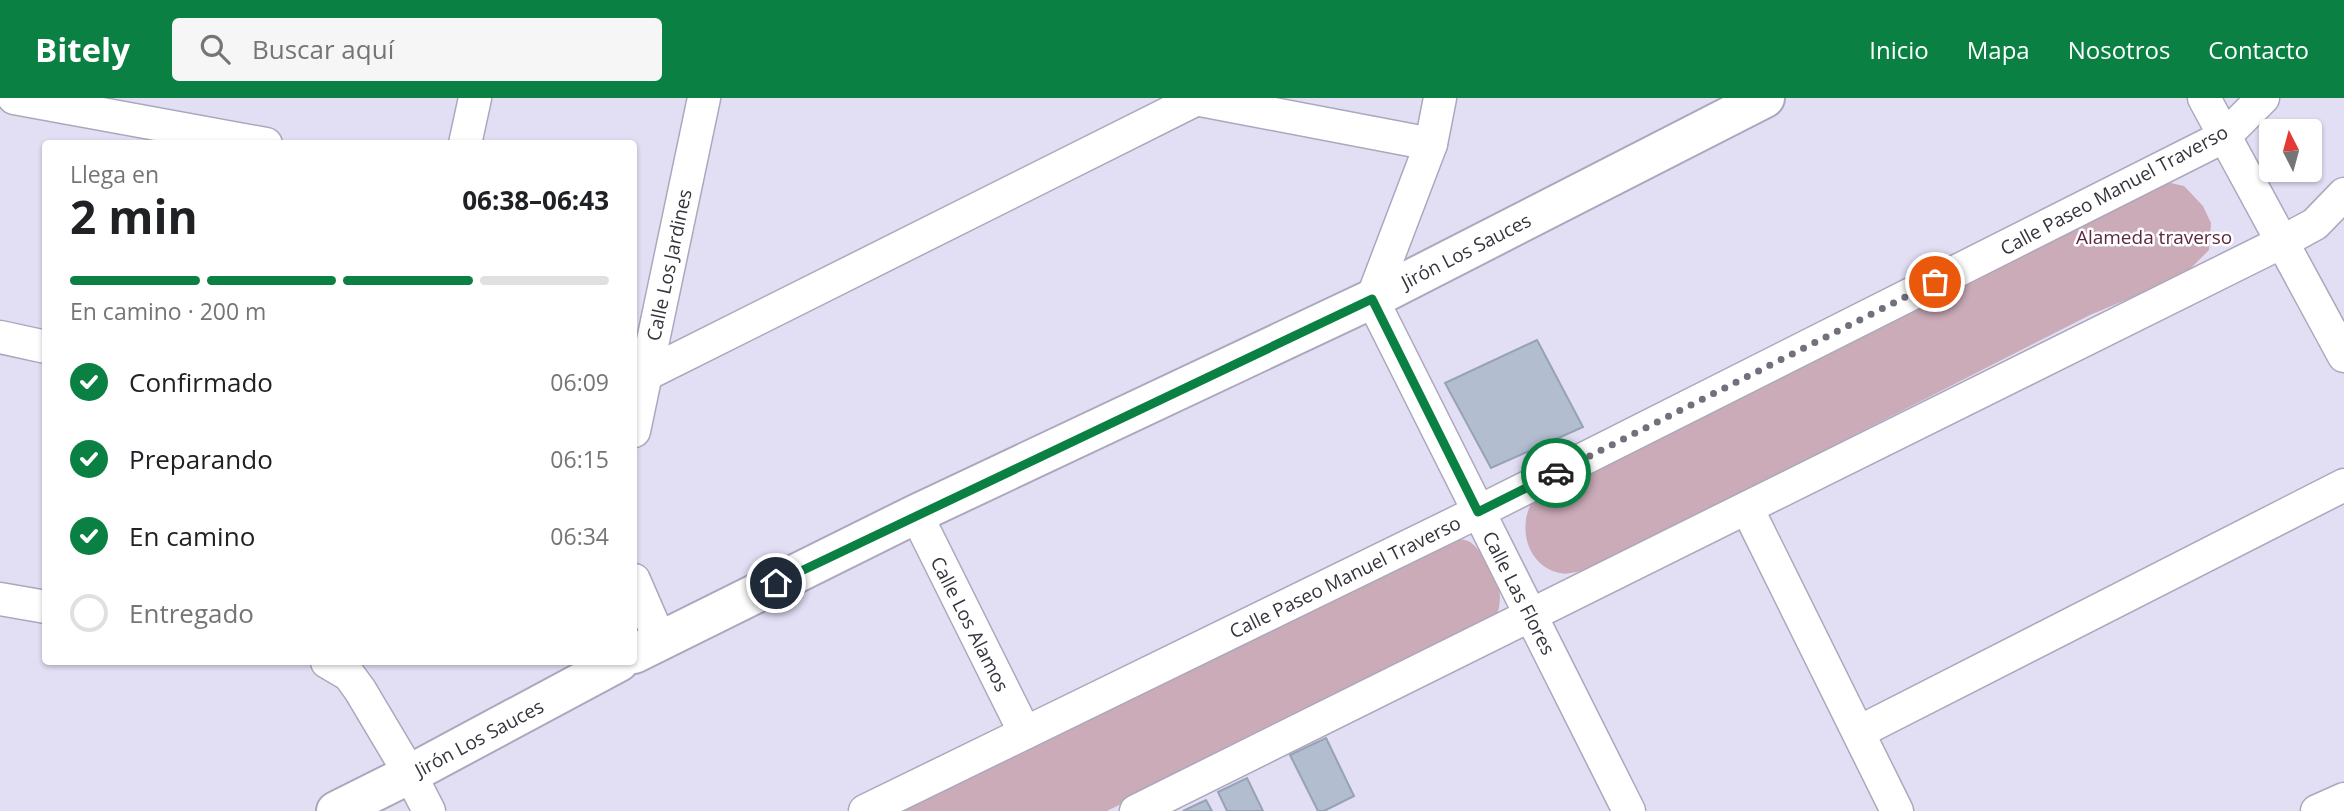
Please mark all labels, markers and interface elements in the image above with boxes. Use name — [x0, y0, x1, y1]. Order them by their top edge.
search box — [172, 18, 662, 81]
text: Bitely — [35, 27, 130, 72]
icon: search — [196, 30, 234, 68]
text: Buscar aquí — [252, 31, 394, 67]
text: Inicio — [1869, 33, 1929, 66]
text: Mapa — [1967, 33, 2030, 66]
text: Nosotros — [2068, 33, 2170, 66]
text: Contacto — [2208, 33, 2309, 66]
street label: Calle Paseo Manuel Traverso — [1996, 119, 2232, 261]
north arrow — [2259, 119, 2322, 182]
map controls — [2259, 119, 2322, 182]
text: Llega en — [70, 158, 159, 190]
text: 06:38–06:43 — [462, 182, 609, 218]
text: 2 min — [70, 185, 198, 247]
street label: Calle Los Jardines — [640, 187, 698, 343]
street label: Jirón Los Sauces — [1395, 207, 1535, 296]
park label: Alameda traverso — [2076, 224, 2232, 250]
pin — [1905, 252, 1965, 312]
icon: bag — [1916, 263, 1954, 301]
text: En camino · 200 m — [70, 295, 266, 327]
icon: check — [70, 363, 108, 401]
text: Confirmado — [129, 364, 273, 400]
text: 06:09 — [550, 366, 609, 398]
courier — [1521, 438, 1591, 508]
icon: check — [70, 440, 108, 478]
text: Preparando — [129, 441, 273, 477]
text: 06:15 — [550, 443, 609, 475]
icon: car — [1537, 454, 1575, 492]
street label: Calle Paseo Manuel Traverso — [1225, 510, 1465, 644]
icon: check — [70, 517, 108, 555]
text: En camino — [129, 518, 255, 554]
text: 06:34 — [550, 520, 609, 552]
street label: Calle Las Flores — [1477, 527, 1561, 659]
street label: Calle Los Alamos — [925, 552, 1015, 696]
pin — [746, 553, 806, 613]
icon: home — [757, 564, 795, 602]
text: Entregado — [129, 595, 254, 631]
street label: Jirón Los Sauces — [408, 693, 548, 784]

